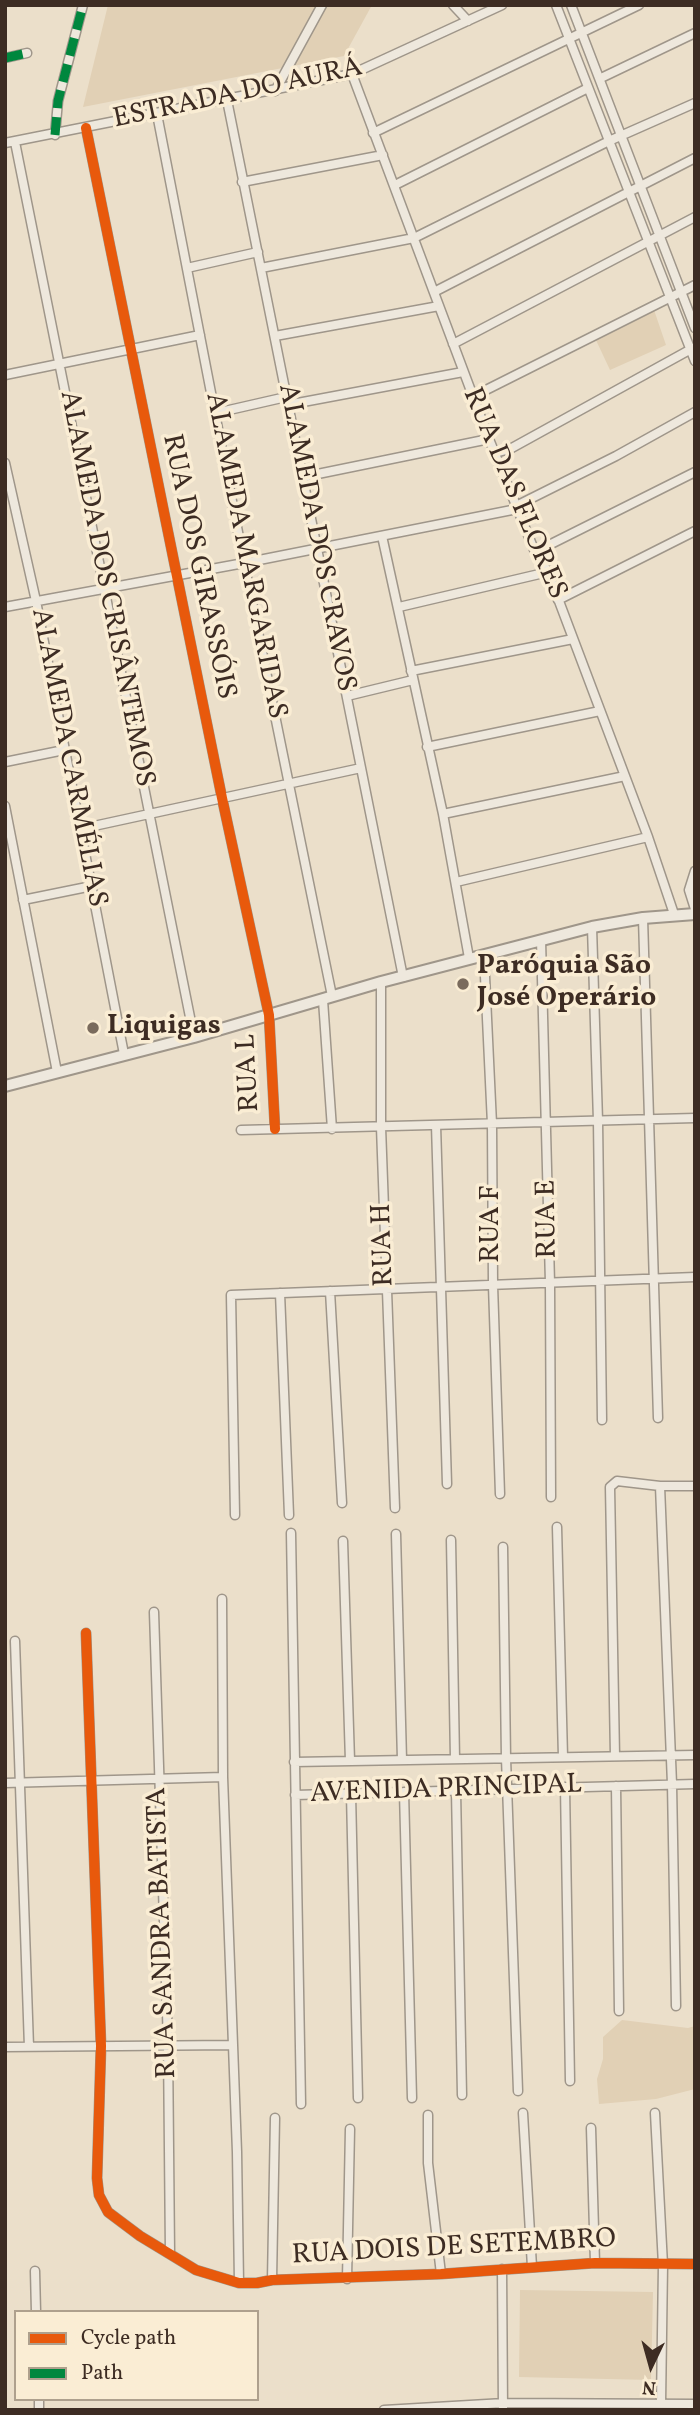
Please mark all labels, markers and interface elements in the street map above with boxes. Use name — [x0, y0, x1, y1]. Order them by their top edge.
street label: ESTRADA DO AURÁ — [110, 52, 366, 138]
street label: ALAMEDA DOS CRAVOS — [269, 381, 361, 695]
street label: RUA DAS FLORES — [453, 383, 573, 605]
street label: ALAMEDA DOS CRISÂNTEMOS — [50, 388, 160, 790]
street label: ALAMEDA MARGARIDAS — [196, 390, 292, 722]
street label: RUA DOS GIRASSÓIS — [152, 431, 242, 703]
street label: ALAMEDA CARMÉLIAS — [22, 606, 112, 910]
place label: Paróquia São José Operário — [477, 951, 656, 1017]
marker: Paróquia São José Operário — [455, 976, 471, 992]
place label: Liquigas — [107, 1011, 221, 1045]
marker: Liquigas — [85, 1020, 101, 1036]
street label: RUA L — [231, 1033, 269, 1113]
street label: RUA E — [532, 1179, 566, 1259]
street label: RUA F — [476, 1185, 510, 1263]
street label: RUA H — [367, 1203, 403, 1287]
street label: AVENIDA PRINCIPAL — [310, 1769, 582, 1813]
street label: RUA SANDRA BATISTA — [142, 1787, 186, 2079]
street label: RUA DOIS DE SETEMBRO — [291, 2224, 617, 2274]
legend — [14, 2310, 259, 2401]
text: Cycle path — [81, 2324, 176, 2353]
north arrow — [616, 2331, 686, 2401]
text: Path — [81, 2359, 123, 2388]
text: N — [641, 2373, 657, 2400]

